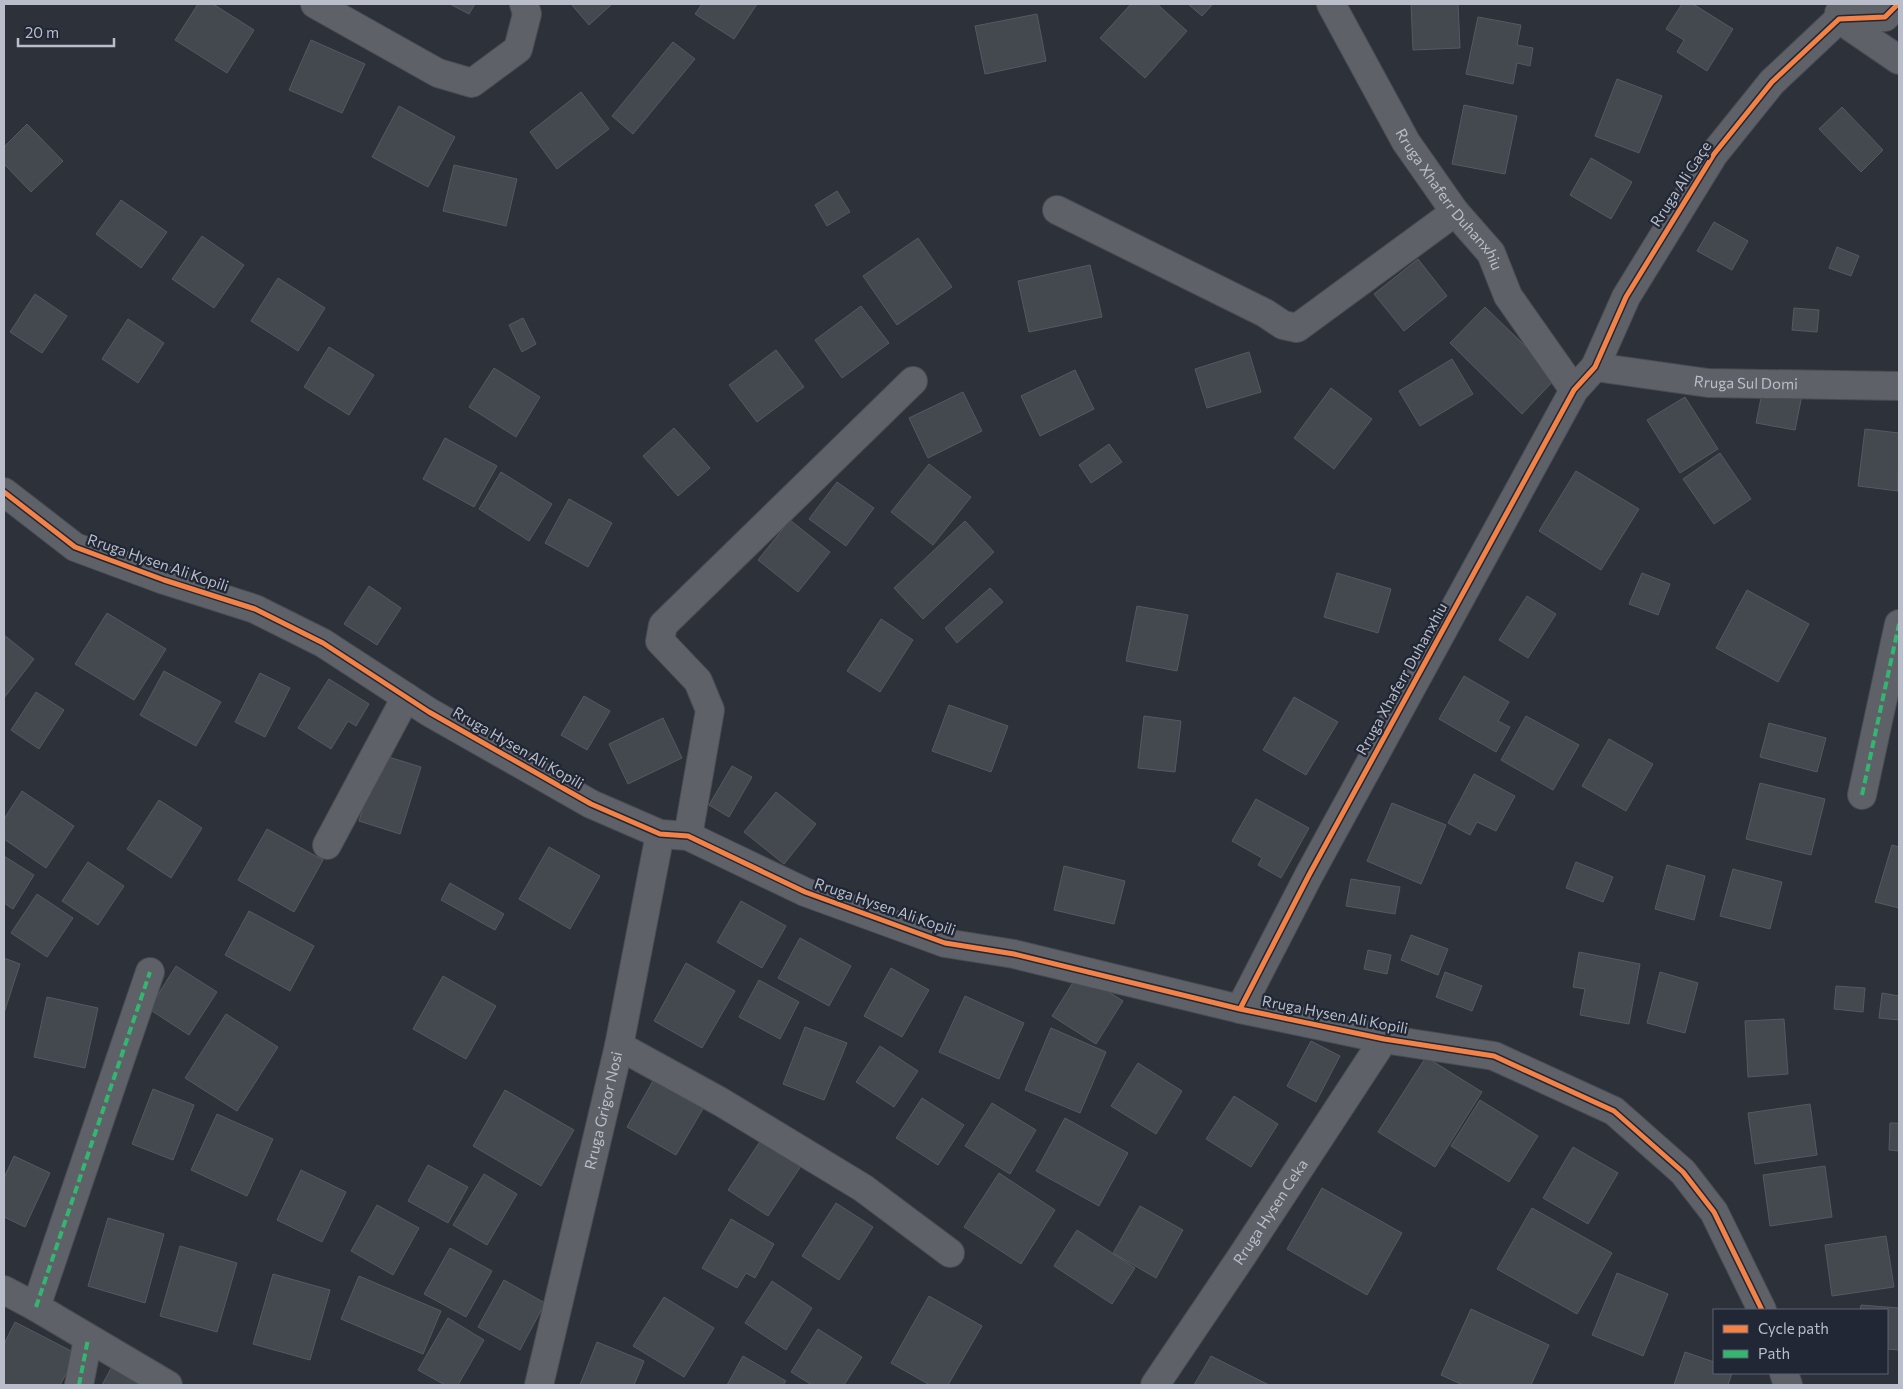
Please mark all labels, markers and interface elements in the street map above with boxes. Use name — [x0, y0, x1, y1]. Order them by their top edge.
scale bar — [18, 15, 114, 47]
text: 20 m — [25, 23, 59, 41]
street label: Rruga Xhaferr Duhanxhiu — [1392, 125, 1507, 272]
street label: Rruga Ali Gaçe — [1646, 137, 1715, 230]
street label: Rruga Sul Domi — [1693, 371, 1798, 392]
street label: Rruga Hysen Ali Kopili — [85, 529, 231, 595]
street label: Rruga Xhaferr Duhanxhiu — [1352, 599, 1451, 758]
street label: Rruga Hysen Ali Kopili — [450, 702, 587, 792]
street label: Rruga Hysen Ali Kopili — [812, 873, 958, 939]
street label: Rruga Hysen Ali Kopili — [1261, 991, 1410, 1037]
street label: Rruga Grigor Nosi — [580, 1049, 625, 1171]
street label: Rruga Hysen Ceka — [1229, 1155, 1311, 1268]
legend — [1713, 1309, 1888, 1374]
text: Cycle path — [1758, 1319, 1829, 1337]
text: Path — [1758, 1344, 1790, 1362]

